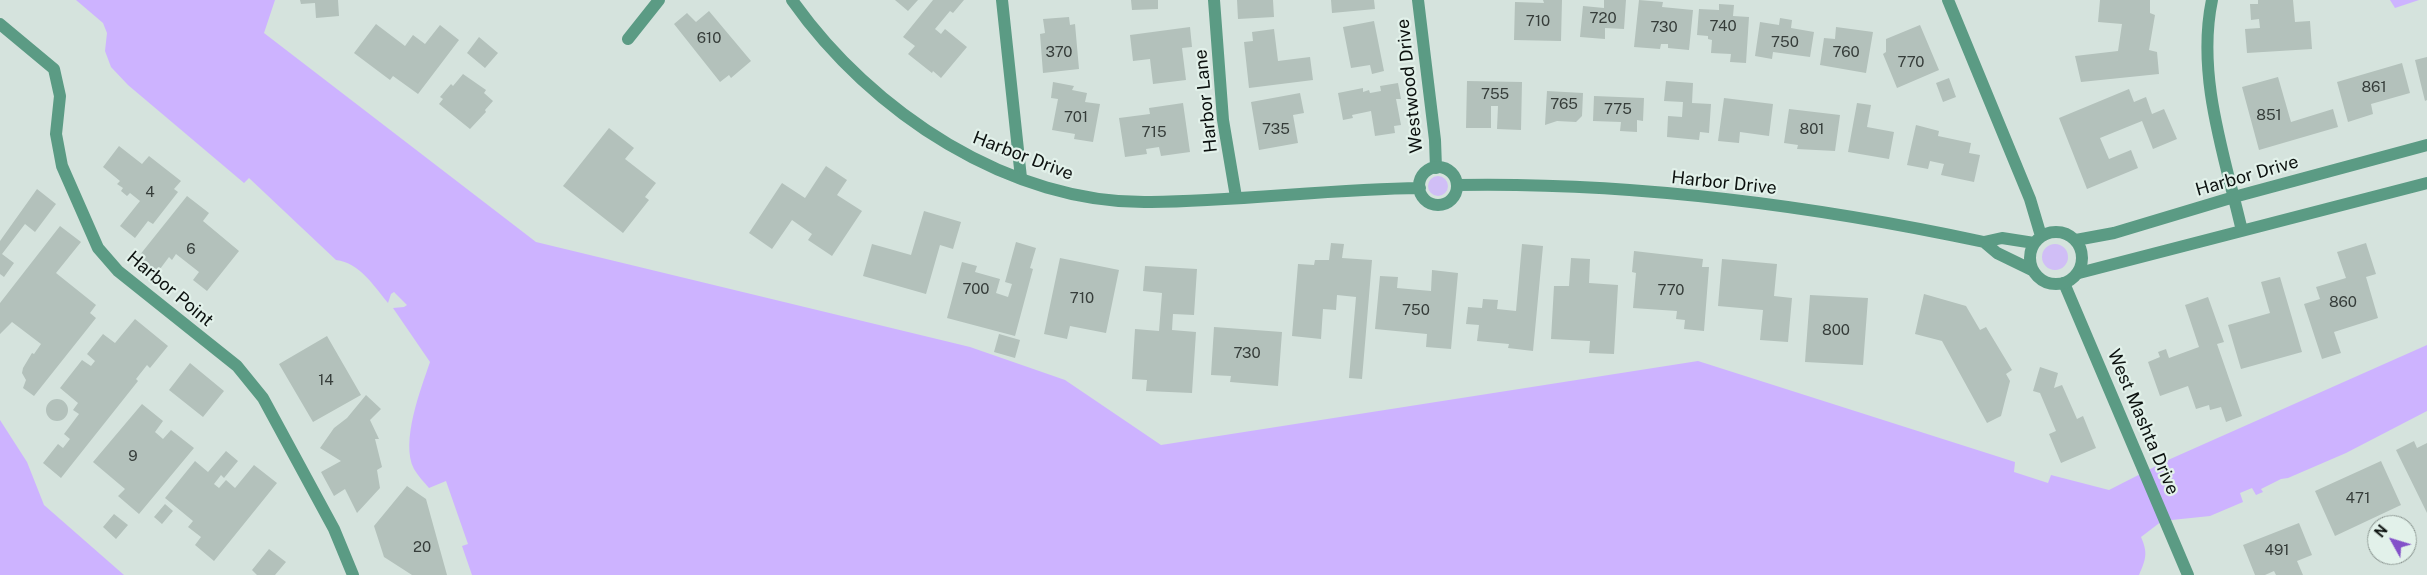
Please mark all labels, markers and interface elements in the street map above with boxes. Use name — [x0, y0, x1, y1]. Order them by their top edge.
house number: 720 — [1589, 9, 1617, 27]
house number: 710 — [1526, 12, 1550, 30]
house number: 740 — [1709, 17, 1737, 35]
street label: Westwood Drive — [1392, 18, 1428, 154]
house number: 730 — [1650, 18, 1678, 36]
house number: 610 — [697, 29, 721, 47]
house number: 750 — [1771, 33, 1799, 51]
house number: 370 — [1045, 43, 1073, 61]
house number: 760 — [1832, 43, 1860, 61]
street label: Harbor Lane — [1190, 48, 1222, 154]
house number: 770 — [1897, 53, 1925, 71]
house number: 861 — [2361, 78, 2387, 96]
house number: 755 — [1481, 85, 1509, 103]
house number: 765 — [1550, 95, 1578, 113]
house number: 775 — [1604, 100, 1632, 118]
house number: 851 — [2256, 106, 2282, 124]
house number: 701 — [1064, 108, 1088, 126]
house number: 735 — [1262, 120, 1290, 138]
house number: 801 — [1800, 120, 1824, 138]
house number: 715 — [1141, 123, 1167, 141]
street label: Harbor Drive — [970, 127, 1076, 185]
street label: Harbor Drive — [2193, 151, 2301, 201]
street label: Harbor Drive — [1670, 167, 1778, 199]
house number: 4 — [145, 183, 155, 201]
house number: 6 — [186, 240, 196, 258]
street label: Harbor Point — [122, 247, 218, 331]
house number: 700 — [963, 280, 989, 298]
house number: 770 — [1657, 281, 1685, 299]
house number: 710 — [1070, 289, 1094, 307]
house number: 860 — [2329, 293, 2357, 311]
house number: 750 — [1402, 301, 1430, 319]
house number: 800 — [1822, 321, 1850, 339]
house number: 730 — [1233, 344, 1261, 362]
street label: West Mashta Drive — [2103, 346, 2183, 498]
house number: 14 — [318, 371, 334, 389]
house number: 9 — [128, 447, 138, 465]
house number: 471 — [2346, 489, 2370, 507]
north arrow — [2367, 515, 2417, 565]
text: N — [2371, 522, 2391, 540]
house number: 20 — [413, 538, 431, 556]
house number: 491 — [2265, 541, 2289, 559]

